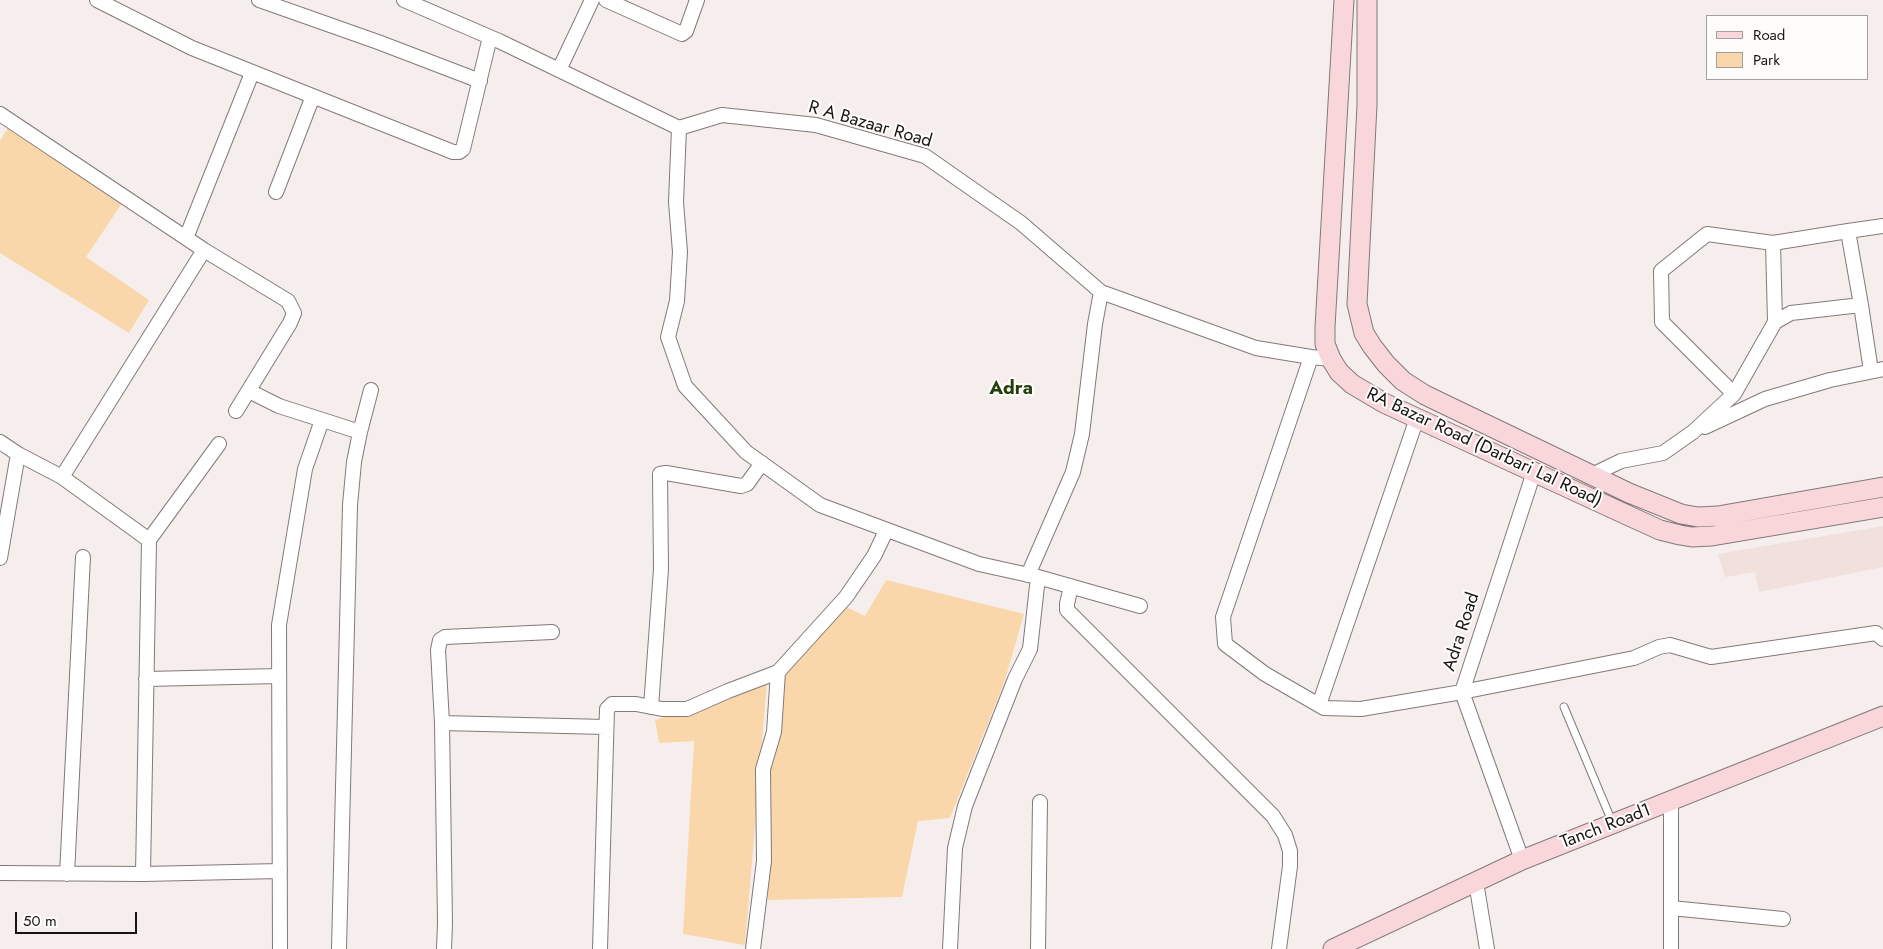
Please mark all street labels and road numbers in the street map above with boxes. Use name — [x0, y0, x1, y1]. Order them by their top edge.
street label: R A Bazaar Road — [806, 97, 934, 153]
street label: RA Bazar Road (Darbari Lal Road) — [1363, 384, 1605, 512]
street label: Adra Road — [1439, 590, 1485, 674]
street label: Tanch Road1 — [1558, 800, 1654, 854]

